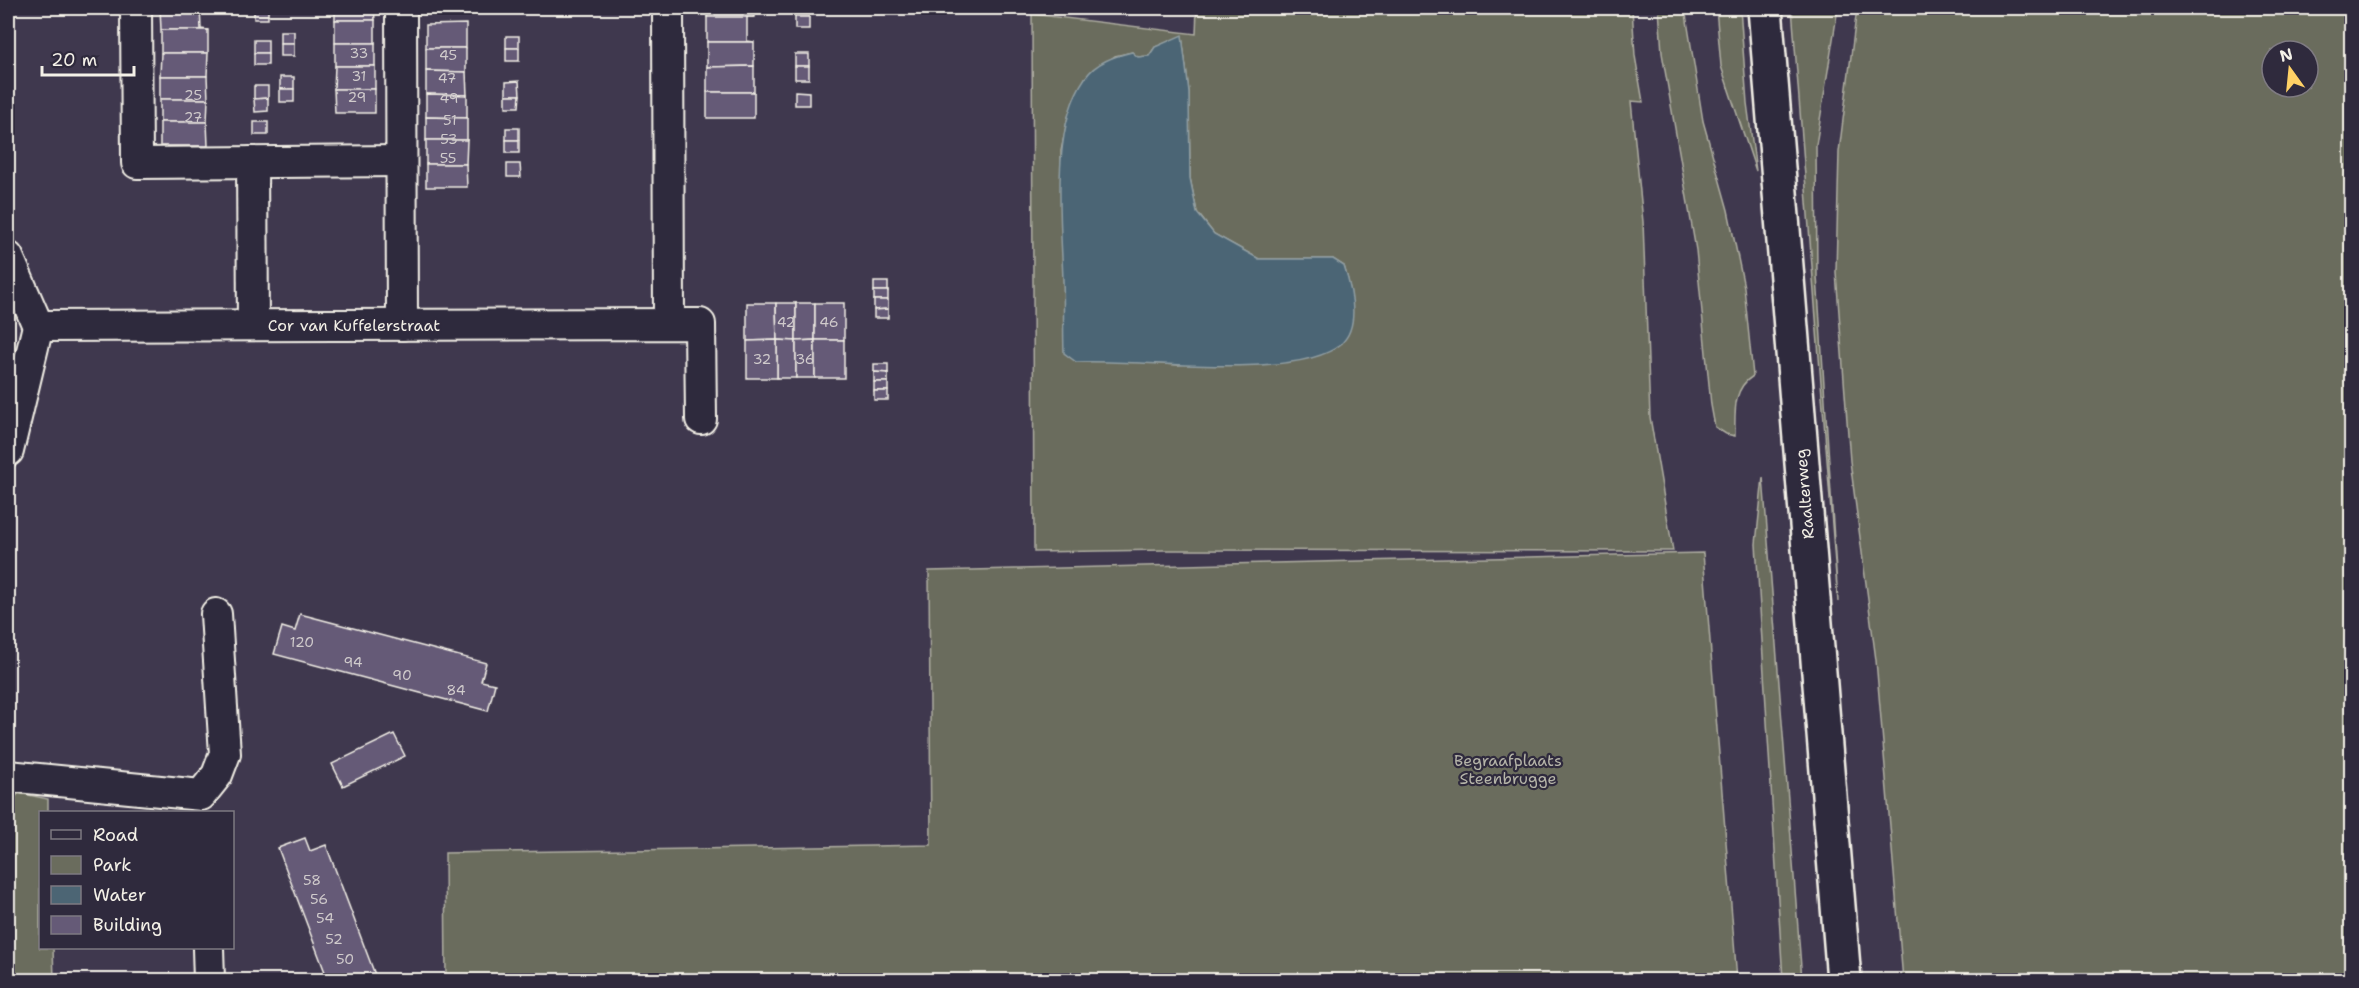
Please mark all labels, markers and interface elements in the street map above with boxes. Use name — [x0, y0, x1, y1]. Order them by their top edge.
scale bar — [42, 39, 134, 77]
north arrow — [2260, 39, 2320, 99]
text: N — [2277, 43, 2295, 67]
house number: 33 — [350, 44, 368, 62]
house number: 45 — [439, 46, 457, 64]
text: 20 m — [51, 48, 97, 72]
house number: 31 — [352, 67, 366, 85]
house number: 47 — [438, 69, 456, 87]
house number: 25 — [184, 86, 202, 104]
house number: 29 — [348, 88, 366, 106]
house number: 49 — [440, 89, 459, 107]
house number: 27 — [184, 108, 202, 126]
house number: 51 — [443, 111, 457, 129]
house number: 53 — [440, 130, 458, 148]
house number: 55 — [440, 149, 456, 167]
house number: 42 — [777, 313, 795, 331]
house number: 46 — [819, 313, 839, 331]
street label: Cor van Kuffelerstraat — [268, 315, 440, 336]
house number: 32 — [753, 350, 771, 368]
house number: 36 — [795, 350, 815, 368]
street label: Raalterweg — [1790, 448, 1819, 540]
house number: 120 — [290, 633, 314, 651]
house number: 94 — [343, 653, 363, 671]
house number: 90 — [392, 666, 412, 684]
house number: 84 — [446, 681, 466, 699]
park label: Begraafplaats Steenbrugge — [1454, 750, 1562, 789]
legend — [39, 811, 234, 949]
text: Road — [93, 823, 138, 847]
text: Park — [93, 853, 132, 877]
house number: 58 — [303, 871, 321, 889]
text: Water — [93, 883, 146, 907]
house number: 56 — [310, 890, 328, 908]
house number: 54 — [316, 909, 334, 927]
text: Building — [93, 913, 162, 937]
house number: 52 — [325, 930, 343, 948]
house number: 50 — [336, 950, 354, 968]

